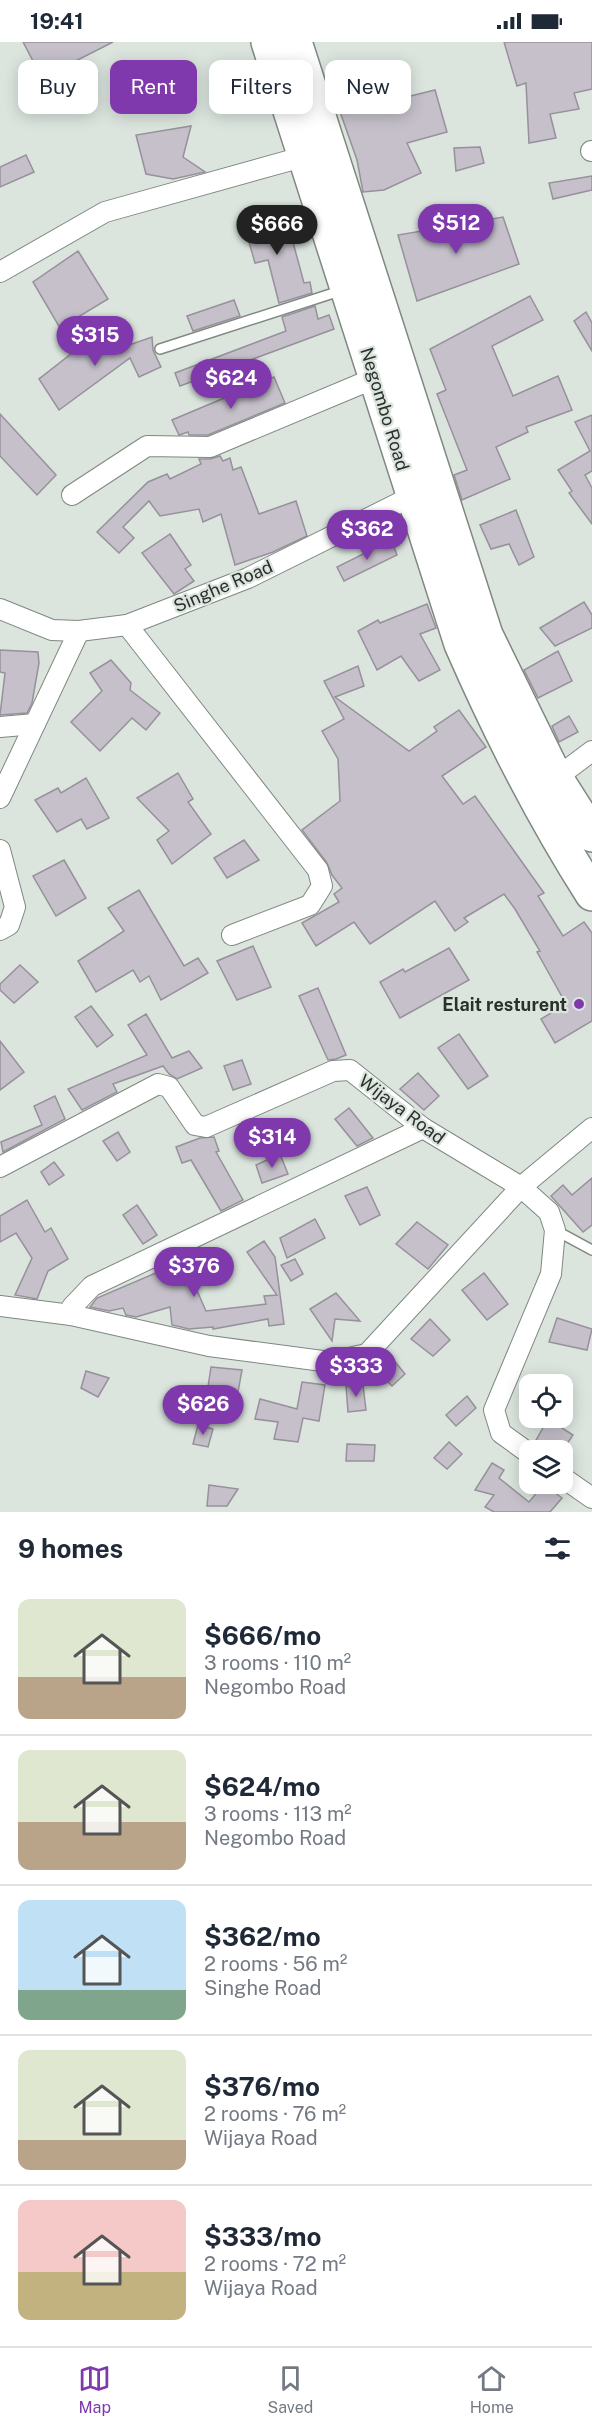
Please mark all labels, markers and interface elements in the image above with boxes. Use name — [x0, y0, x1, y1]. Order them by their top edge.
text: 19:41 — [30, 8, 84, 34]
chip: Buy — [18, 60, 98, 114]
chip: Rent — [110, 60, 197, 114]
chip: Filters — [209, 60, 313, 114]
chip: New — [325, 60, 411, 114]
pin: $512 — [420, 204, 492, 255]
pin: $666 — [241, 205, 313, 256]
text: $512 — [432, 211, 480, 235]
text: $666 — [250, 212, 304, 236]
pin: $315 — [59, 316, 131, 367]
text: $315 — [71, 323, 119, 347]
street label: Negombo Road — [356, 345, 414, 473]
pin: $624 — [195, 359, 267, 410]
text: $624 — [205, 366, 257, 390]
pin: $362 — [331, 510, 403, 561]
text: $362 — [341, 517, 393, 541]
street label: Singhe Road — [170, 556, 276, 616]
place label: Elait resturent — [442, 994, 567, 1015]
marker: Elait resturent — [572, 997, 586, 1011]
street label: Wijaya Road — [355, 1070, 449, 1148]
pin: $314 — [236, 1118, 308, 1169]
text: $314 — [248, 1125, 296, 1149]
pin: $376 — [158, 1247, 230, 1298]
text: $376 — [168, 1254, 220, 1278]
pin: $333 — [320, 1347, 392, 1398]
text: $333 — [329, 1354, 383, 1378]
map controls — [519, 1374, 573, 1494]
button: locate — [519, 1374, 573, 1428]
pin: $626 — [167, 1385, 239, 1436]
text: $626 — [177, 1392, 229, 1416]
button: layers — [519, 1440, 573, 1494]
icon: filters — [541, 1532, 574, 1565]
text: 9 homes — [18, 1533, 123, 1564]
text: $666/mo — [204, 1620, 321, 1651]
icon: home — [66, 1623, 138, 1695]
text: 3 rooms · 110 m² — [204, 1651, 351, 1675]
text: Negombo Road — [204, 1675, 346, 1699]
text: $624/mo — [204, 1771, 321, 1802]
icon: home — [66, 1774, 138, 1846]
text: 3 rooms · 113 m² — [204, 1802, 352, 1826]
text: Negombo Road — [204, 1826, 346, 1850]
text: $362/mo — [204, 1921, 321, 1952]
icon: home — [66, 1924, 138, 1996]
text: 2 rooms · 56 m² — [204, 1952, 347, 1976]
text: Singhe Road — [204, 1976, 321, 2000]
text: $376/mo — [204, 2071, 320, 2102]
icon: home — [66, 2074, 138, 2146]
text: 2 rooms · 76 m² — [204, 2102, 346, 2126]
text: Wijaya Road — [204, 2126, 318, 2150]
text: $333/mo — [204, 2221, 322, 2252]
icon: home — [66, 2224, 138, 2296]
text: 2 rooms · 72 m² — [204, 2252, 346, 2276]
text: Wijaya Road — [204, 2276, 318, 2300]
tab: Map — [78, 2362, 111, 2417]
tab: Saved — [268, 2362, 313, 2417]
tab: Home — [470, 2362, 514, 2417]

